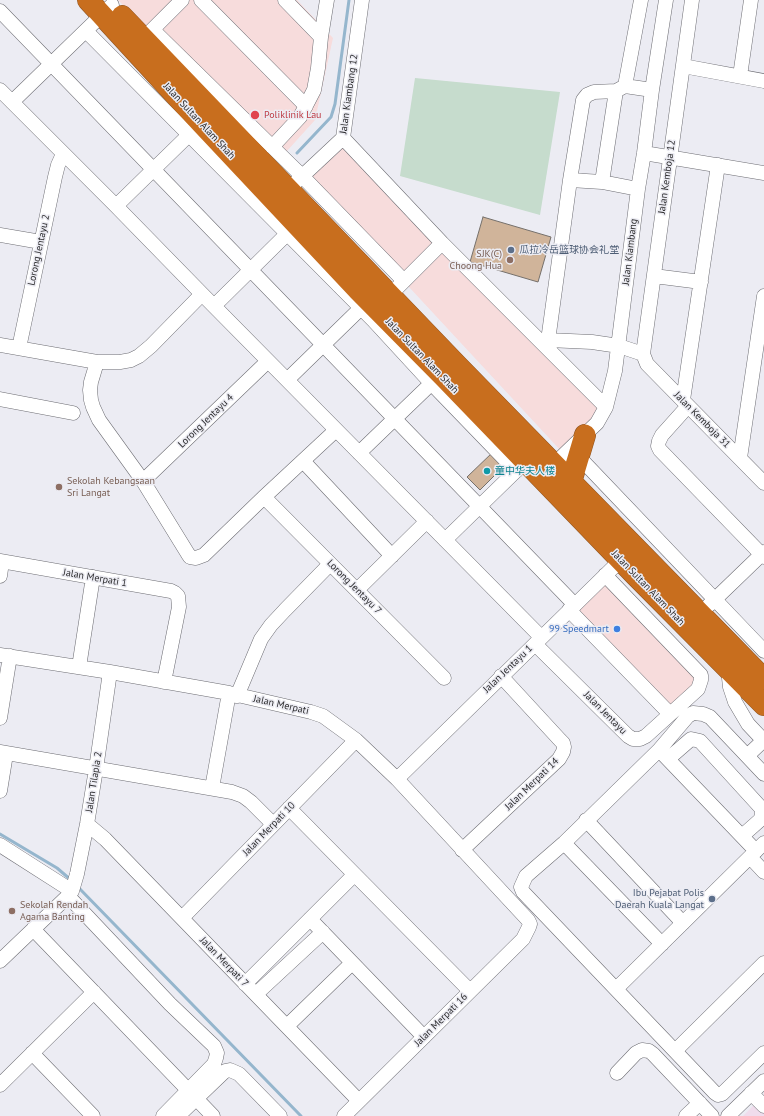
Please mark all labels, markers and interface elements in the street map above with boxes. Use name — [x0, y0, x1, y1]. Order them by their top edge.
street label: Jalan Kiambang 12 — [337, 53, 361, 135]
street label: Jalan Sultan Alam Shah — [161, 80, 237, 162]
marker: Poliklinik Lau — [249, 109, 261, 121]
place label: Poliklinik Lau — [264, 109, 322, 121]
street label: Jalan Kemboja 12 — [656, 139, 678, 215]
street label: Lorong Jentayu 2 — [26, 213, 52, 287]
street label: Jalan Kiambang — [620, 218, 640, 286]
place label: 瓜拉冷岳篮球协会礼堂 — [519, 244, 619, 256]
marker: 瓜拉冷岳篮球协会礼堂 — [506, 245, 516, 255]
place label: SJK(C) Choong Hua — [450, 248, 502, 272]
marker: SJK(C) Choong Hua — [505, 255, 515, 265]
street label: Jalan Sultan Alam Shah — [383, 316, 461, 396]
street label: Jalan Kemboja 31 — [671, 389, 733, 451]
street label: Lorong Jentayu 4 — [176, 392, 236, 450]
place label: 童中华夫人楼 — [495, 465, 555, 477]
marker: 童中华夫人楼 — [482, 466, 492, 476]
place label: Sekolah Kebangsaan Sri Langat — [67, 475, 155, 498]
marker: Sekolah Kebangsaan Sri Langat — [54, 482, 64, 492]
street label: Jalan Sultan Alam Shah — [609, 548, 687, 628]
street label: Lorong Jentayu 7 — [324, 557, 384, 617]
street label: Jalan Merpati 1 — [62, 566, 128, 590]
place label: 99 Speedmart — [549, 623, 609, 635]
marker: 99 Speedmart — [612, 624, 622, 634]
street label: Jalan Jentayu 1 — [481, 643, 535, 695]
street label: Jalan Jentayu — [581, 689, 629, 737]
street label: Jalan Merpati — [252, 693, 310, 717]
street label: Jalan Tilapia 2 — [83, 751, 105, 813]
street label: Jalan Merpati 14 — [503, 755, 561, 813]
street label: Jalan Merpati 10 — [240, 800, 298, 858]
place label: Ibu Pejabat Polis Daerah Kuala Langat — [615, 887, 704, 910]
marker: Ibu Pejabat Polis Daerah Kuala Langat — [707, 894, 717, 904]
place label: Sekolah Rendah Agama Banting — [20, 899, 88, 922]
marker: Sekolah Rendah Agama Banting — [7, 906, 17, 916]
street label: Jalan Merpati 7 — [197, 935, 251, 989]
street label: Jalan Merpati 16 — [412, 991, 470, 1049]

